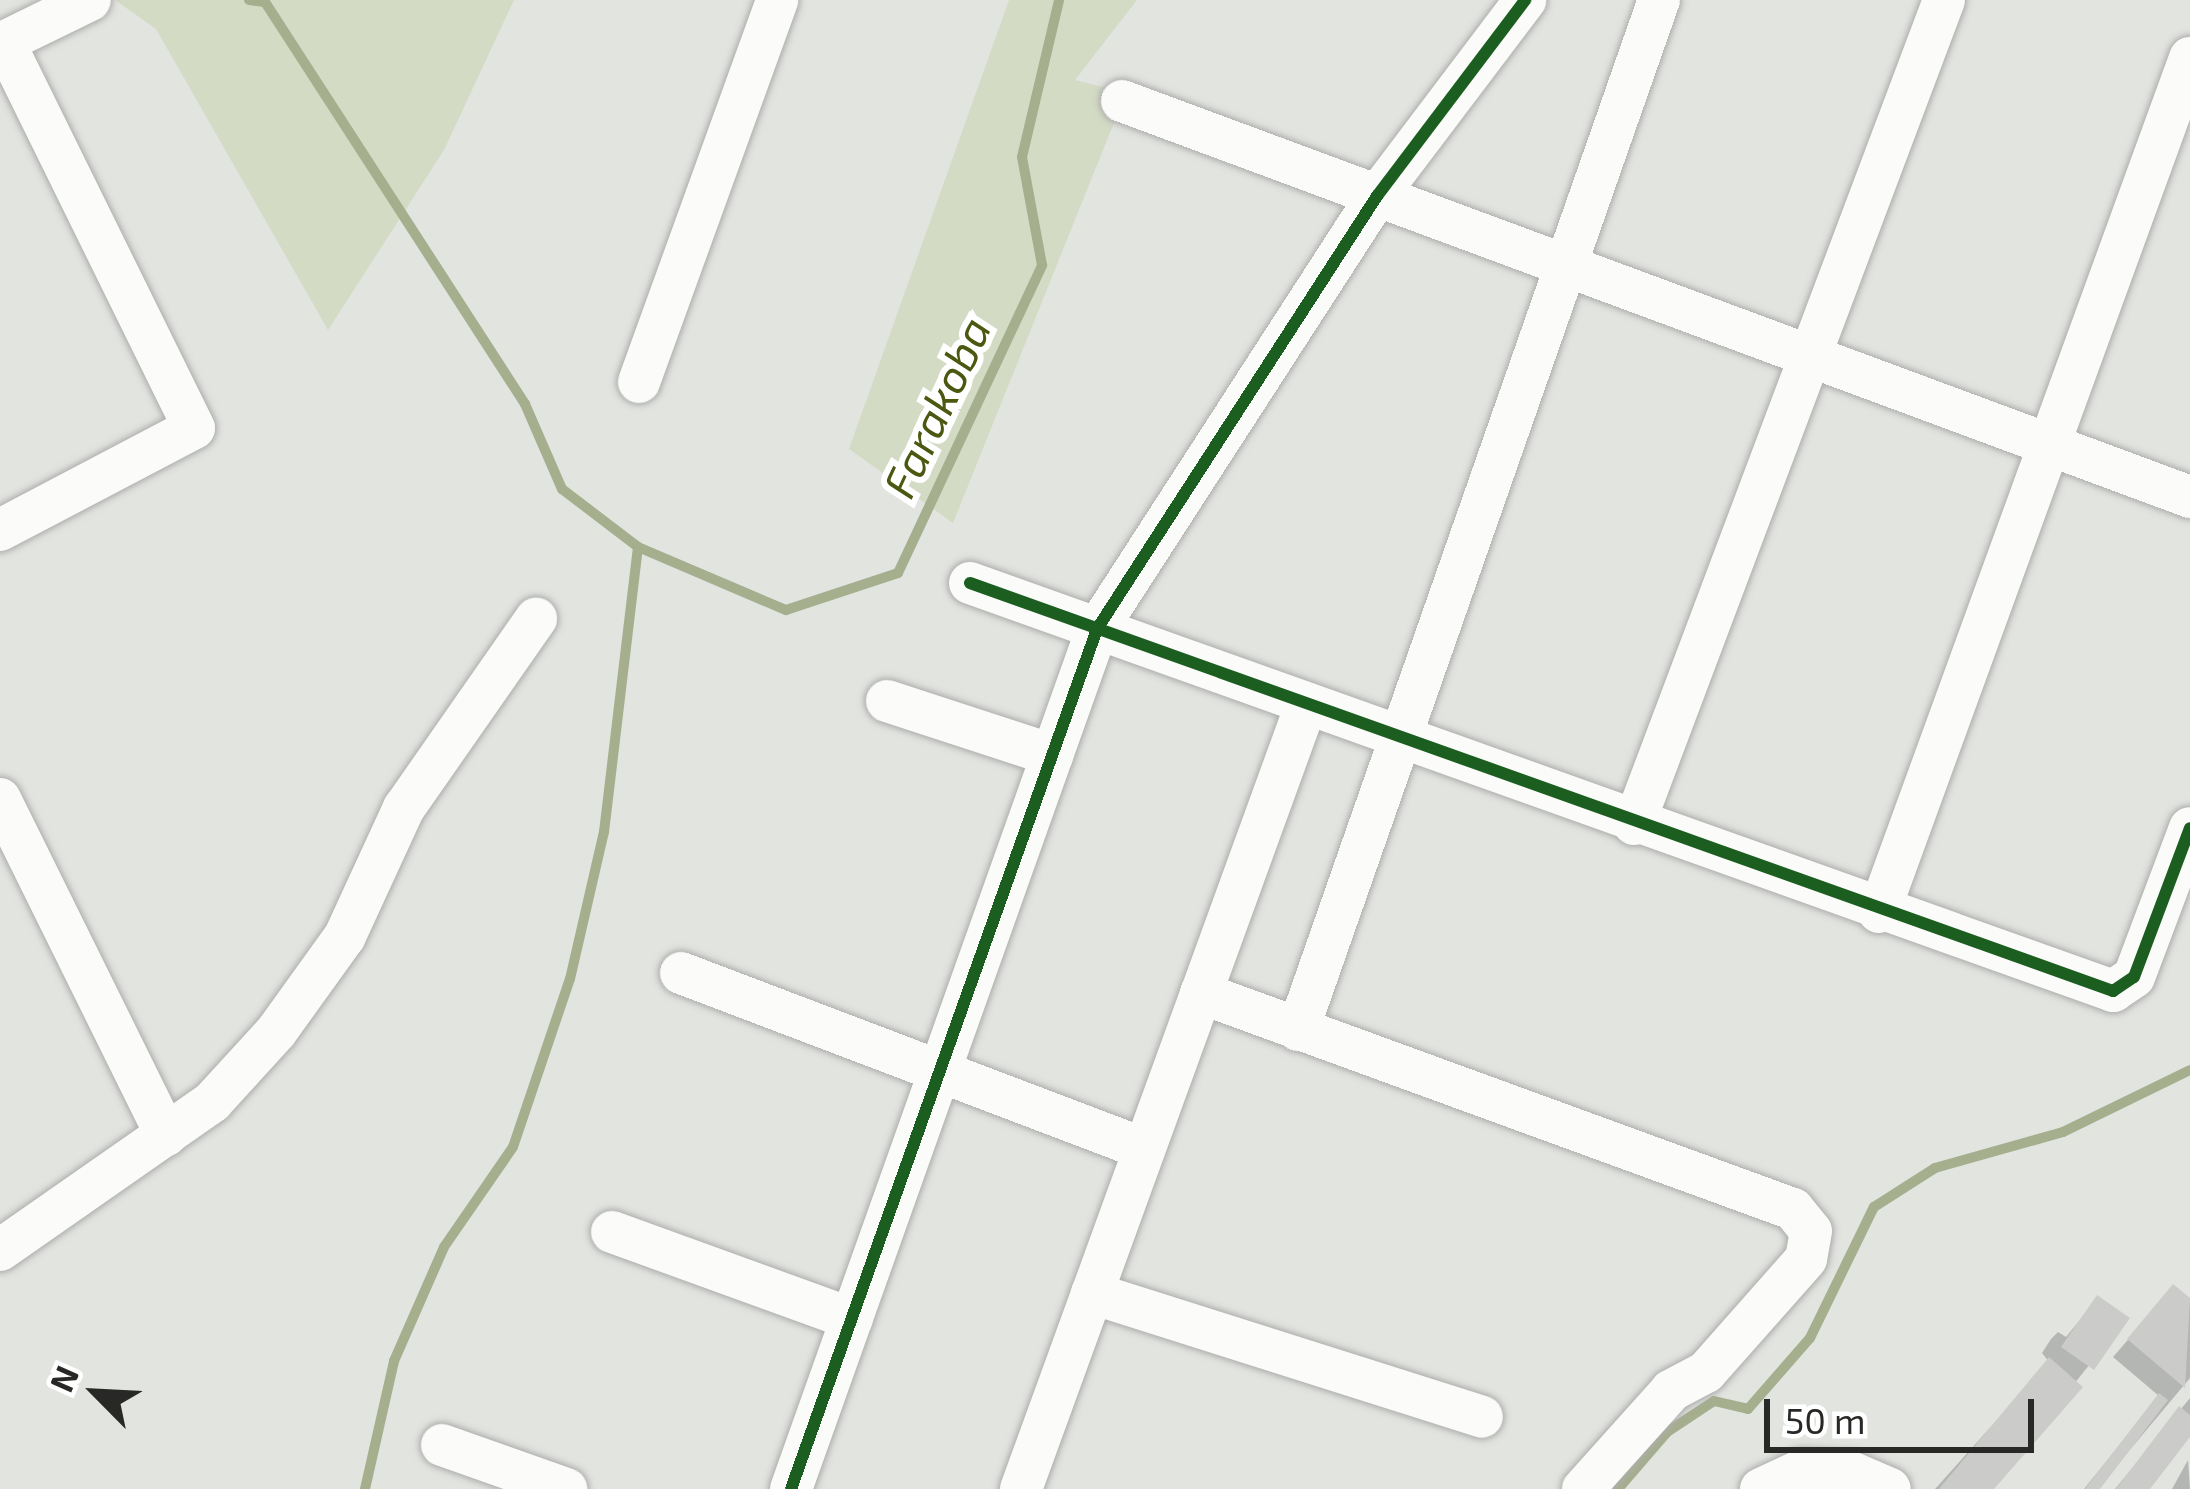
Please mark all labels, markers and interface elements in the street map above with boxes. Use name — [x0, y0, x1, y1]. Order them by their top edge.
water label: Farakoba — [871, 308, 1001, 506]
north arrow — [36, 1333, 156, 1453]
text: N — [40, 1359, 86, 1397]
scale bar — [1770, 1375, 2040, 1449]
text: 50 m — [1785, 1398, 1866, 1441]

